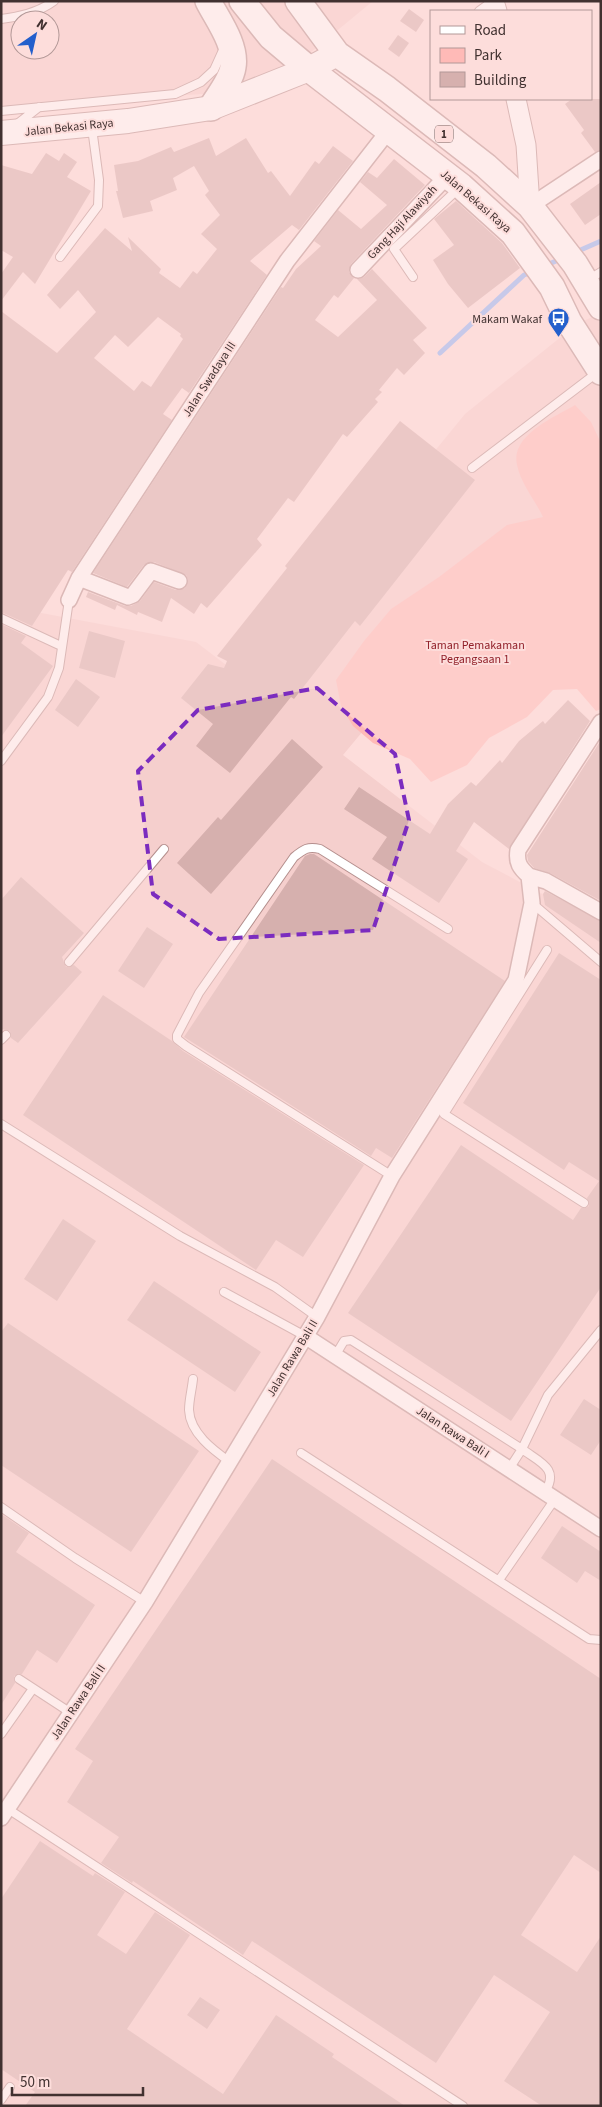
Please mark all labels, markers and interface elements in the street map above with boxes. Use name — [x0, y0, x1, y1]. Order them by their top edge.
north arrow — [10, 10, 60, 60]
legend — [430, 10, 592, 100]
text: N — [32, 14, 51, 36]
text: Road — [474, 20, 506, 41]
text: Park — [474, 45, 503, 66]
text: Building — [474, 70, 527, 91]
street label: Jalan Bekasi Raya — [24, 114, 114, 141]
road number: 1 — [435, 126, 453, 142]
street label: Jalan Bekasi Raya — [436, 166, 515, 237]
street label: Gang Haji Alawiyah — [363, 182, 441, 263]
bus stop icon: Makam Wakaf — [546, 307, 570, 338]
place label: Makam Wakaf — [472, 311, 542, 328]
street label: Jalan Swadaya III — [179, 338, 240, 420]
park label: Taman Pemakaman Pegangsaan 1 — [425, 637, 525, 668]
street label: Jalan Rawa Bali II — [263, 1316, 322, 1400]
street label: Jalan Rawa Bali I — [413, 1402, 493, 1463]
street label: Jalan Rawa Bali II — [47, 1661, 110, 1743]
scale bar — [12, 2064, 144, 2096]
text: 50 m — [20, 2072, 50, 2093]

